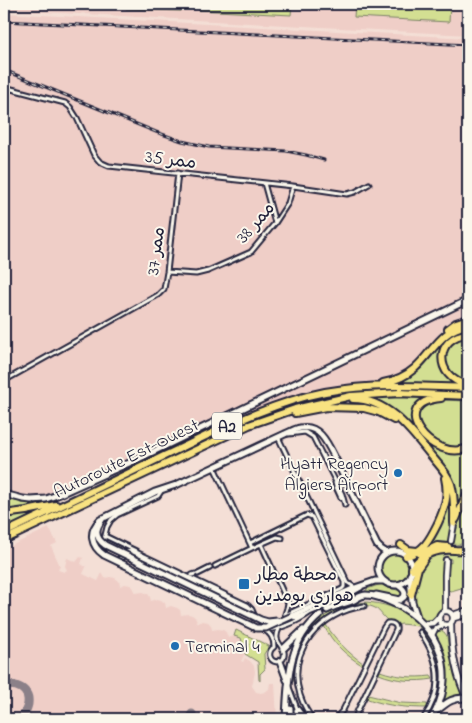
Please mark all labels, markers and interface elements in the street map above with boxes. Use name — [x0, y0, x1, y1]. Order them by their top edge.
street label: ممر 35 — [144, 145, 198, 177]
street label: ممر 38 — [231, 197, 282, 250]
street label: ممر 37 — [141, 226, 173, 277]
road number: A2 — [212, 412, 242, 440]
street label: Autoroute Est-Ouest — [50, 413, 204, 506]
place label: Hyatt Regency Algiers Airport — [280, 452, 388, 500]
marker: Hyatt Regency Algiers Airport — [392, 467, 404, 479]
place label: محطة مطار هواري بومدين — [253, 563, 354, 610]
marker: محطة مطار هواري بومدين — [237, 577, 251, 591]
place label: Terminal 4 — [185, 635, 260, 661]
marker: Terminal 4 — [169, 640, 181, 652]

